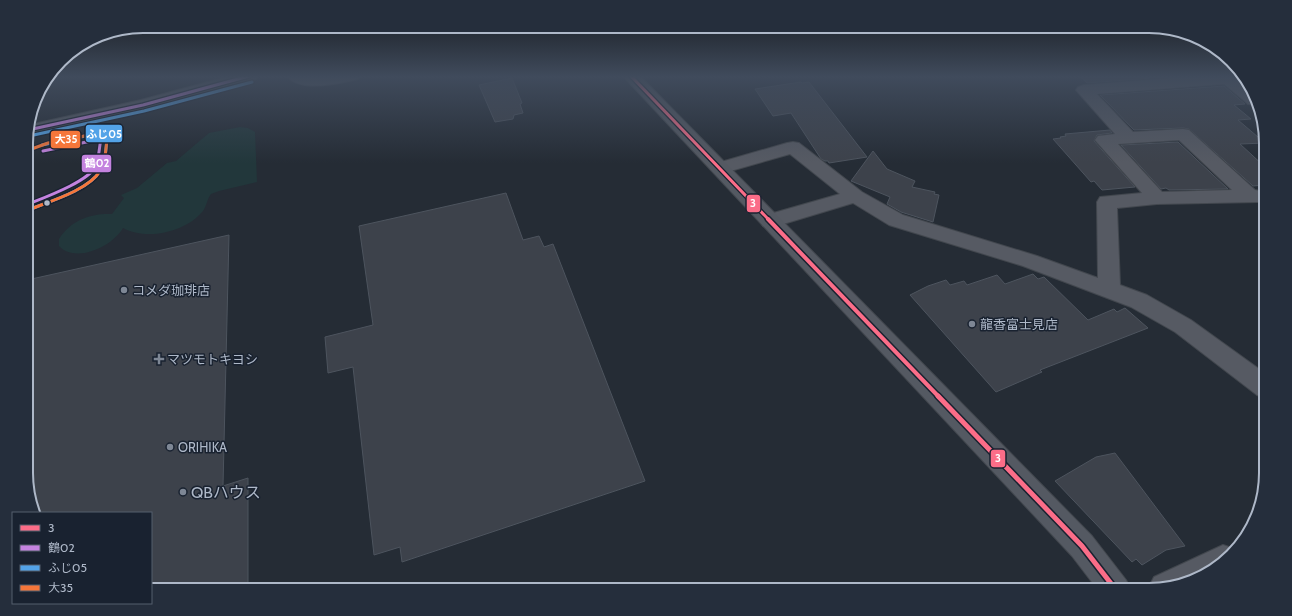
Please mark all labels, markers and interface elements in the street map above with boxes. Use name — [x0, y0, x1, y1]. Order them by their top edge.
line badge: ふじ05 — [85, 124, 123, 143]
text: ふじ05 — [86, 127, 122, 141]
line badge: 大35 — [50, 130, 81, 149]
text: 大35 — [55, 132, 78, 146]
line badge: 鶴02 — [81, 154, 112, 173]
text: 鶴02 — [84, 156, 109, 170]
line badge: 3 — [746, 194, 761, 213]
text: 3 — [750, 196, 756, 210]
unlabelled marker — [42, 198, 52, 208]
place label: コメダ珈琲店 — [132, 282, 210, 298]
marker: コメダ珈琲店 — [119, 285, 129, 295]
place label: 龍香富士見店 — [980, 316, 1058, 332]
marker: 龍香富士見店 — [967, 319, 977, 329]
place label: マツモトキヨシ — [167, 351, 258, 367]
marker: マツモトキヨシ — [154, 354, 164, 364]
place label: ORIHIKA — [178, 439, 227, 455]
marker: ORIHIKA — [165, 442, 175, 452]
line badge: 3 — [990, 449, 1006, 468]
text: 3 — [995, 451, 1001, 465]
place label: QBハウス — [191, 483, 261, 502]
marker: QBハウス — [178, 487, 188, 497]
legend — [12, 512, 152, 604]
text: 3 — [48, 520, 55, 535]
text: 鶴02 — [48, 540, 75, 555]
text: ふじ05 — [48, 560, 87, 575]
text: 大35 — [48, 580, 73, 595]

